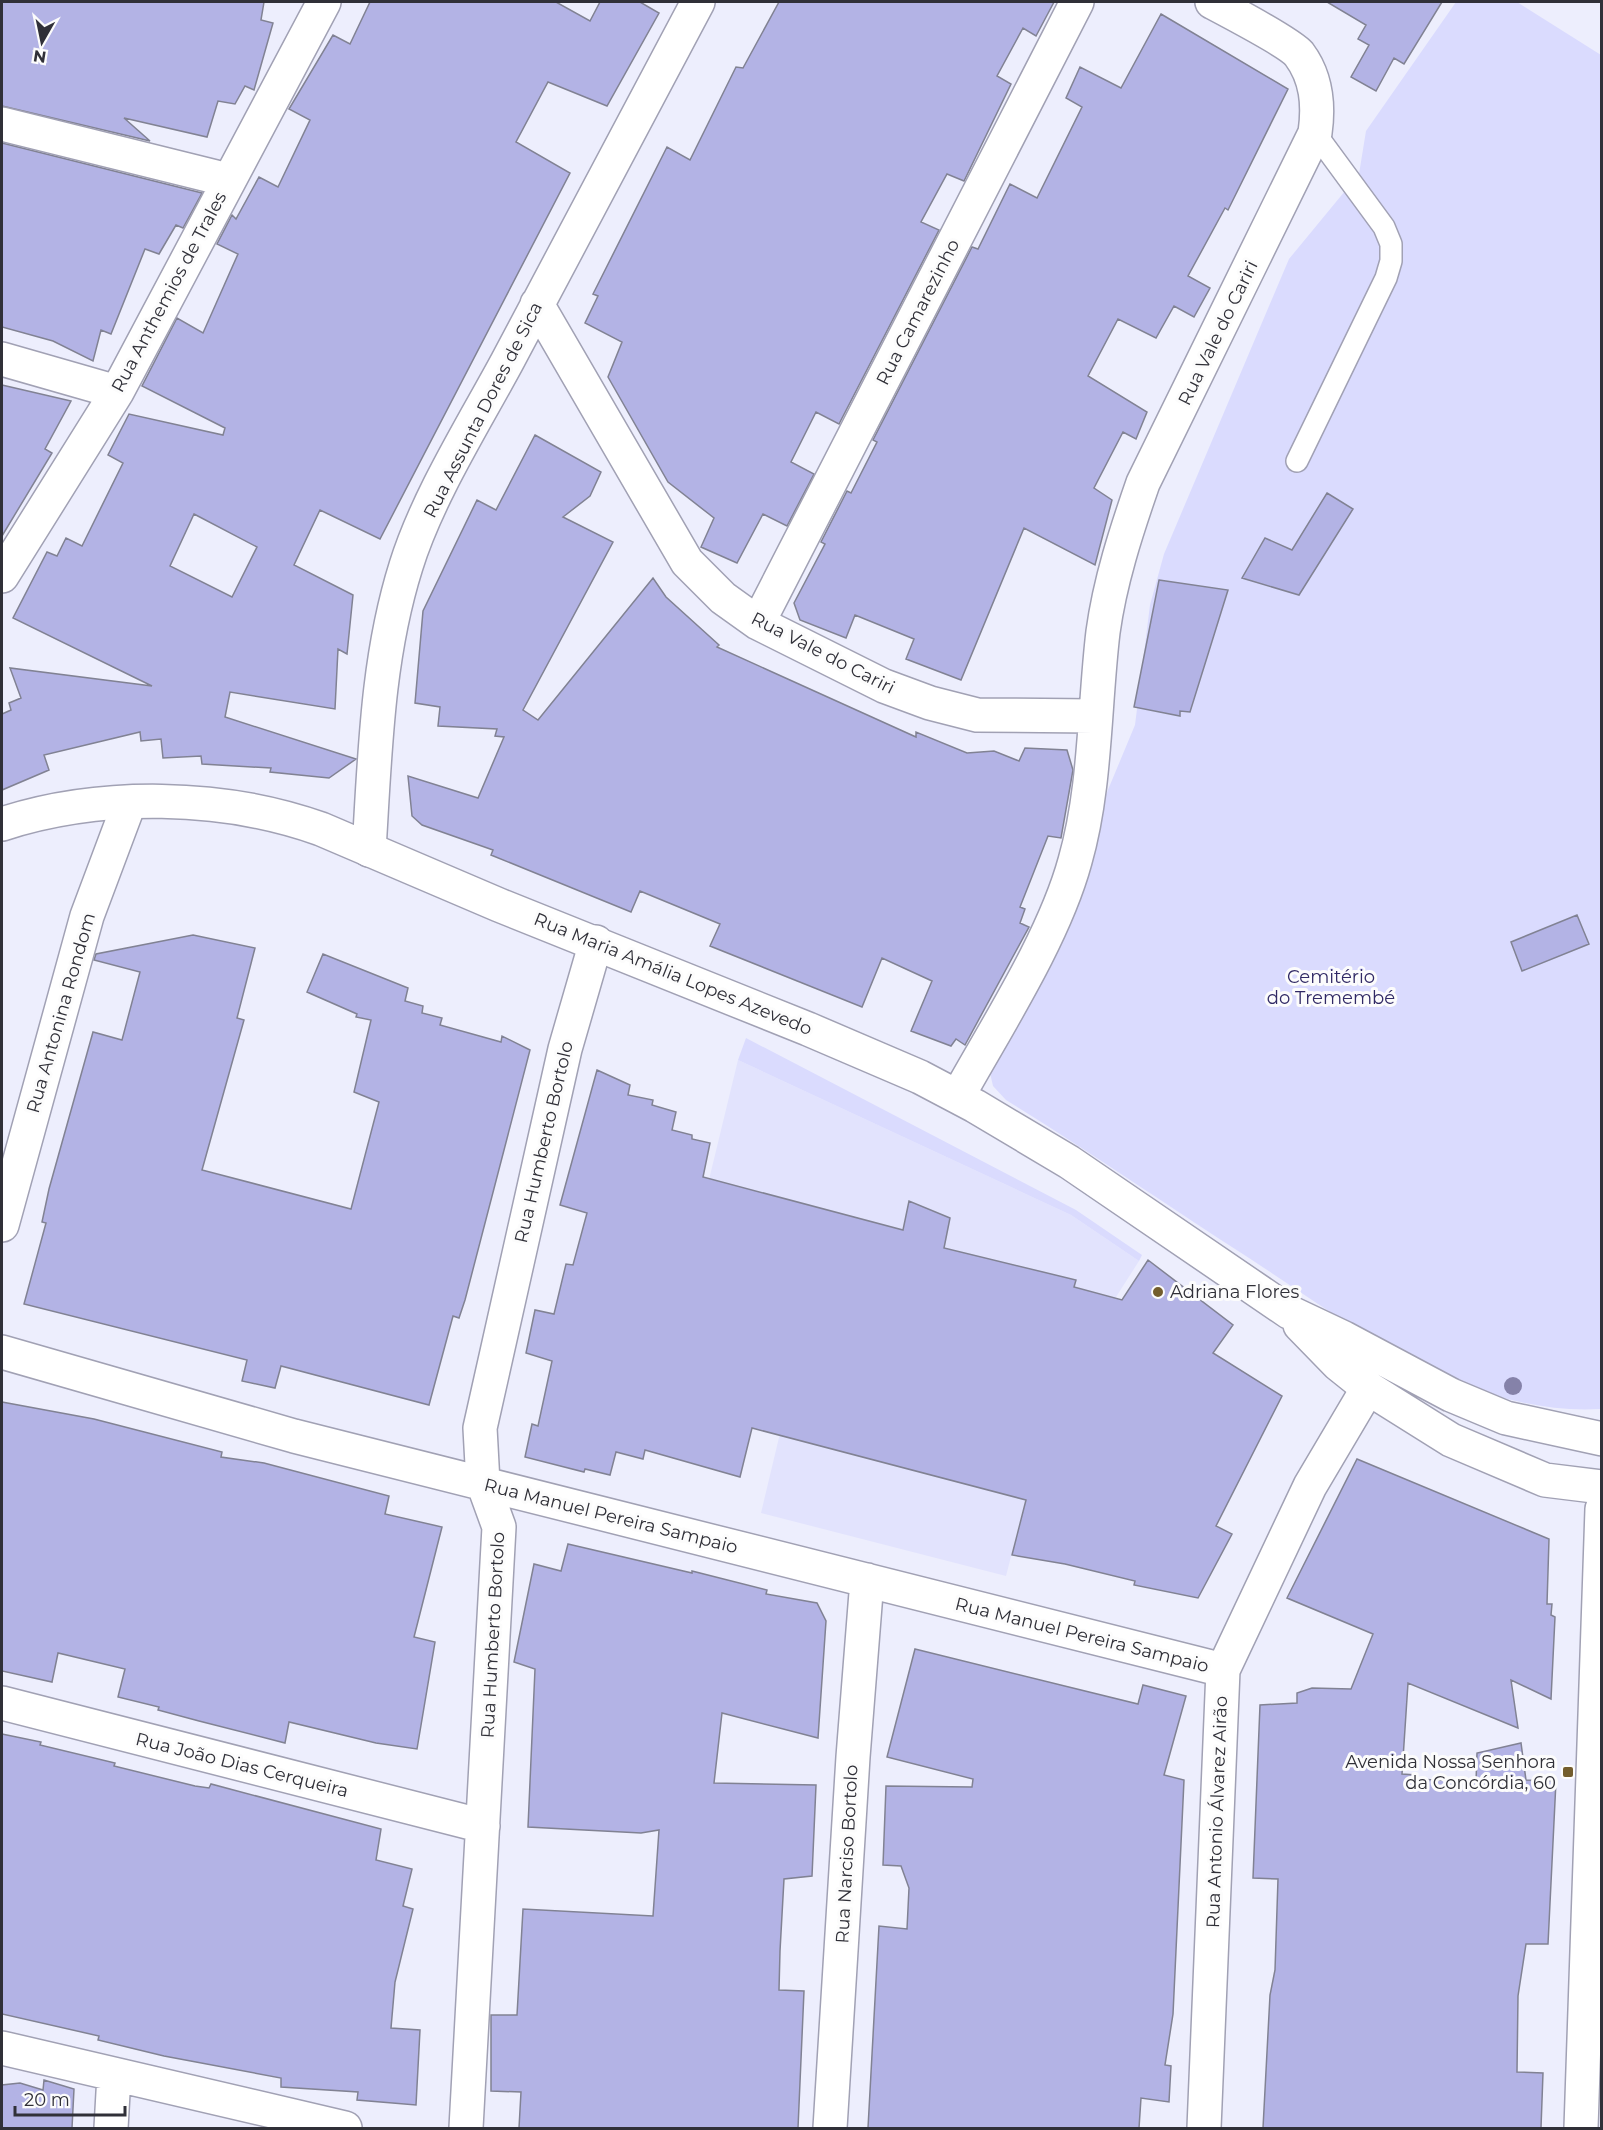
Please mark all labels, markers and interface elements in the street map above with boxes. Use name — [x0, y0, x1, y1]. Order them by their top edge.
north arrow — [12, 12, 72, 72]
text: N — [32, 46, 48, 67]
street label: Rua Anthemios de Trales — [107, 188, 231, 396]
street label: Rua Camarezinho — [872, 235, 964, 389]
street label: Rua Vale do Cariri — [1173, 257, 1263, 409]
street label: Rua Assunta Dores de Sica — [419, 298, 547, 522]
street label: Rua Vale do Cariri — [747, 607, 899, 699]
street label: Rua Maria Amália Lopes Azevedo — [531, 908, 815, 1040]
street label: Rua Antonina Rondom — [22, 910, 100, 1116]
park label: Cemitério do Tremembé — [1267, 966, 1395, 1009]
street label: Rua Humberto Bortolo — [510, 1039, 578, 1245]
place label: Adriana Flores — [1170, 1281, 1299, 1303]
marker: Adriana Flores — [1151, 1285, 1165, 1299]
street label: Rua Manuel Pereira Sampaio — [482, 1474, 740, 1558]
street label: Rua Humberto Bortolo — [477, 1531, 509, 1739]
street label: Rua Manuel Pereira Sampaio — [953, 1593, 1211, 1677]
street label: Rua Antonio Álvarez Airão — [1202, 1695, 1232, 1929]
street label: Rua João Dias Cerqueira — [133, 1728, 351, 1802]
place label: Avenida Nossa Senhora da Concórdia, 60 — [1345, 1751, 1556, 1794]
street label: Rua Narciso Bortolo — [831, 1764, 863, 1944]
marker: Avenida Nossa Senhora da Concórdia, 60 — [1561, 1765, 1575, 1779]
scale bar — [15, 2079, 124, 2117]
text: 20 m — [24, 2089, 70, 2111]

